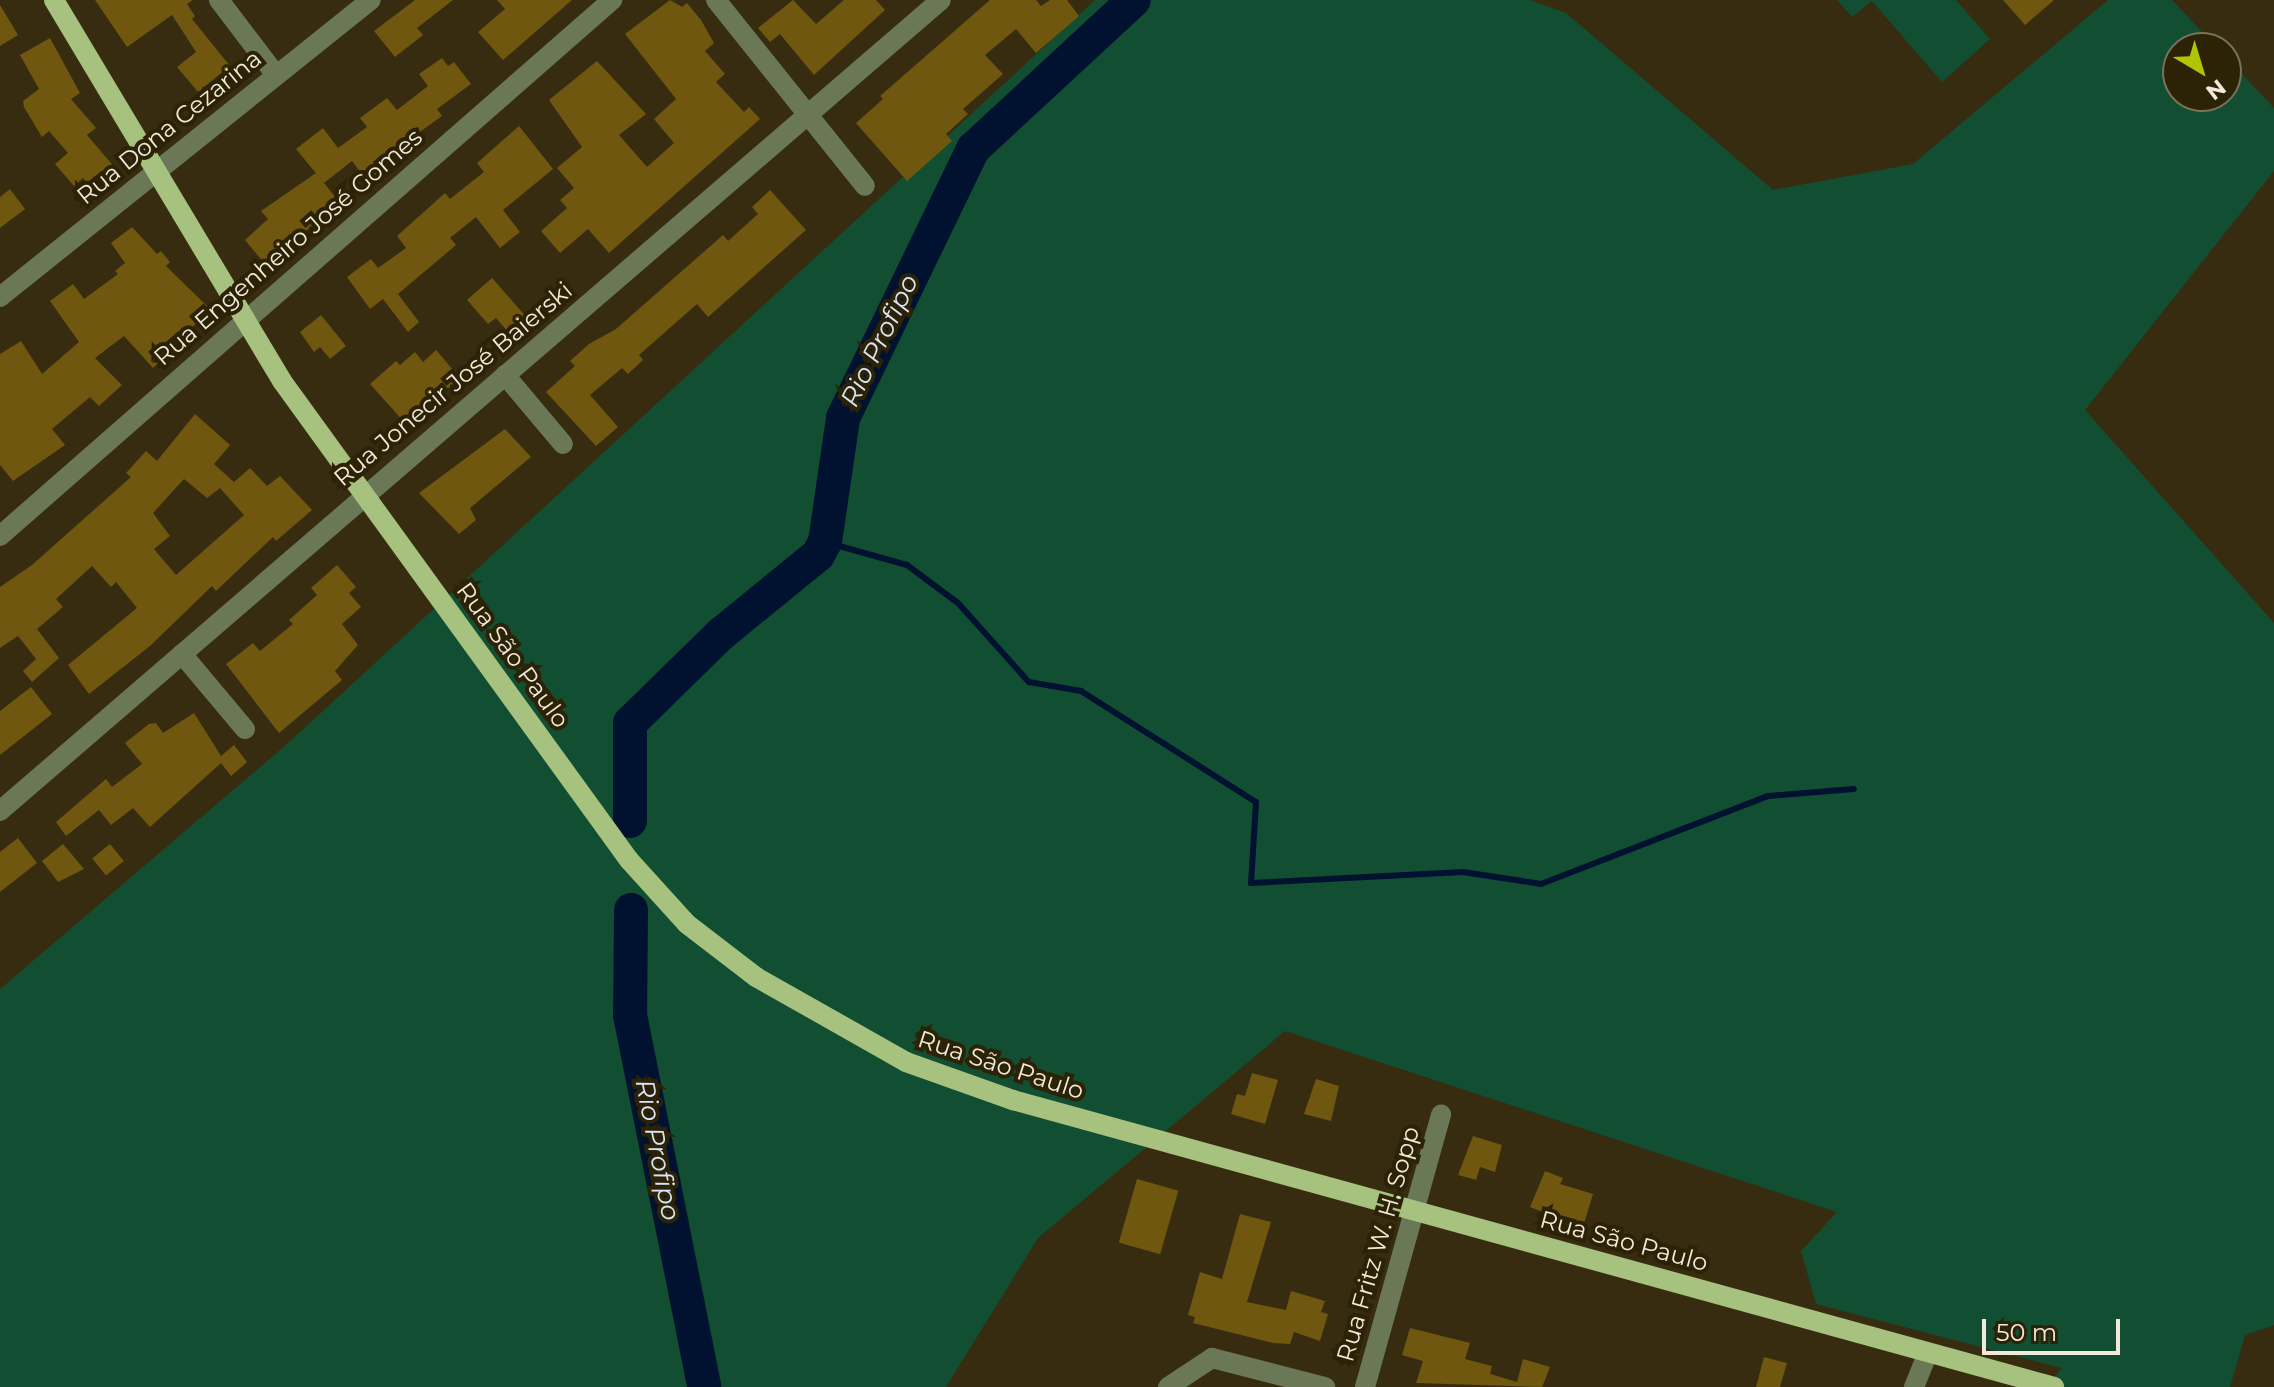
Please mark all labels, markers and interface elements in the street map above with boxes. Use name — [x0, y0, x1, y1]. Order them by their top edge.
north arrow — [2162, 32, 2242, 112]
street label: Rua Dona Cezarina — [71, 44, 267, 210]
text: N — [2201, 74, 2231, 106]
street label: Rua Engenheiro José Gomes — [148, 123, 428, 371]
water label: Rio Profipo — [835, 270, 925, 412]
street label: Rua Jonecir José Baierski — [328, 276, 578, 492]
street label: Rua São Paulo — [451, 577, 575, 733]
street label: Rua São Paulo — [914, 1025, 1088, 1105]
water label: Rio Profipo — [628, 1077, 686, 1223]
street label: Rua Fritz W. H. Sopp — [1331, 1123, 1425, 1365]
street label: Rua São Paulo — [1537, 1205, 1711, 1277]
scale bar — [1986, 1303, 2124, 1353]
text: 50 m — [1996, 1318, 2057, 1347]

